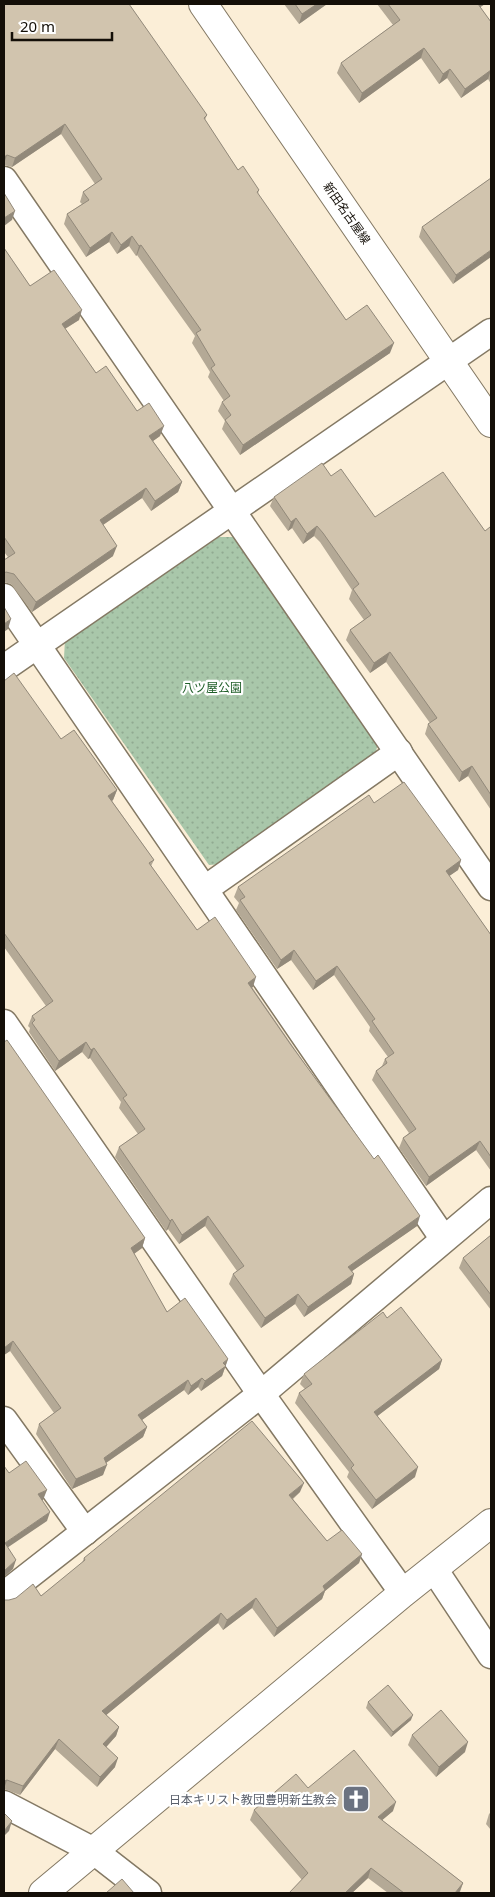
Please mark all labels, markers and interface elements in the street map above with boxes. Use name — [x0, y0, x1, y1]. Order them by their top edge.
scale bar — [12, 10, 112, 42]
text: 20 m — [20, 16, 55, 36]
street label: 新田名古屋線 — [319, 179, 375, 247]
park label: 八ツ屋公園 — [182, 679, 242, 696]
church icon: 日本キリスト教団豊明新生教会 — [341, 1784, 371, 1814]
place label: 日本キリスト教団豊明新生教会 — [169, 1791, 337, 1808]

